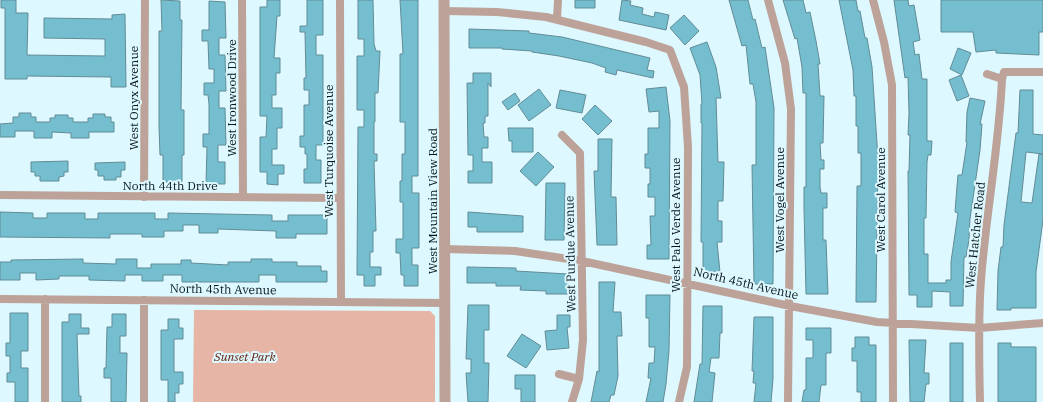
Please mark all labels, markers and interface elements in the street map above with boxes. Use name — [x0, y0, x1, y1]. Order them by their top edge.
street label: West Ironwood Drive — [224, 39, 239, 157]
street label: West Onyx Avenue — [126, 46, 141, 150]
street label: West Turquoise Avenue — [321, 84, 336, 218]
street label: West Mountain View Road — [425, 128, 440, 274]
street label: West Vogel Avenue — [772, 147, 787, 253]
street label: West Carol Avenue — [873, 147, 888, 253]
street label: West Palo Verde Avenue — [668, 157, 683, 293]
street label: North 44th Drive — [122, 178, 218, 193]
street label: West Hatcher Road — [962, 181, 988, 289]
street label: West Purdue Avenue — [561, 196, 579, 312]
street label: North 45th Avenue — [692, 264, 800, 302]
street label: North 45th Avenue — [169, 281, 277, 297]
park label: Sunset Park — [213, 349, 277, 364]

